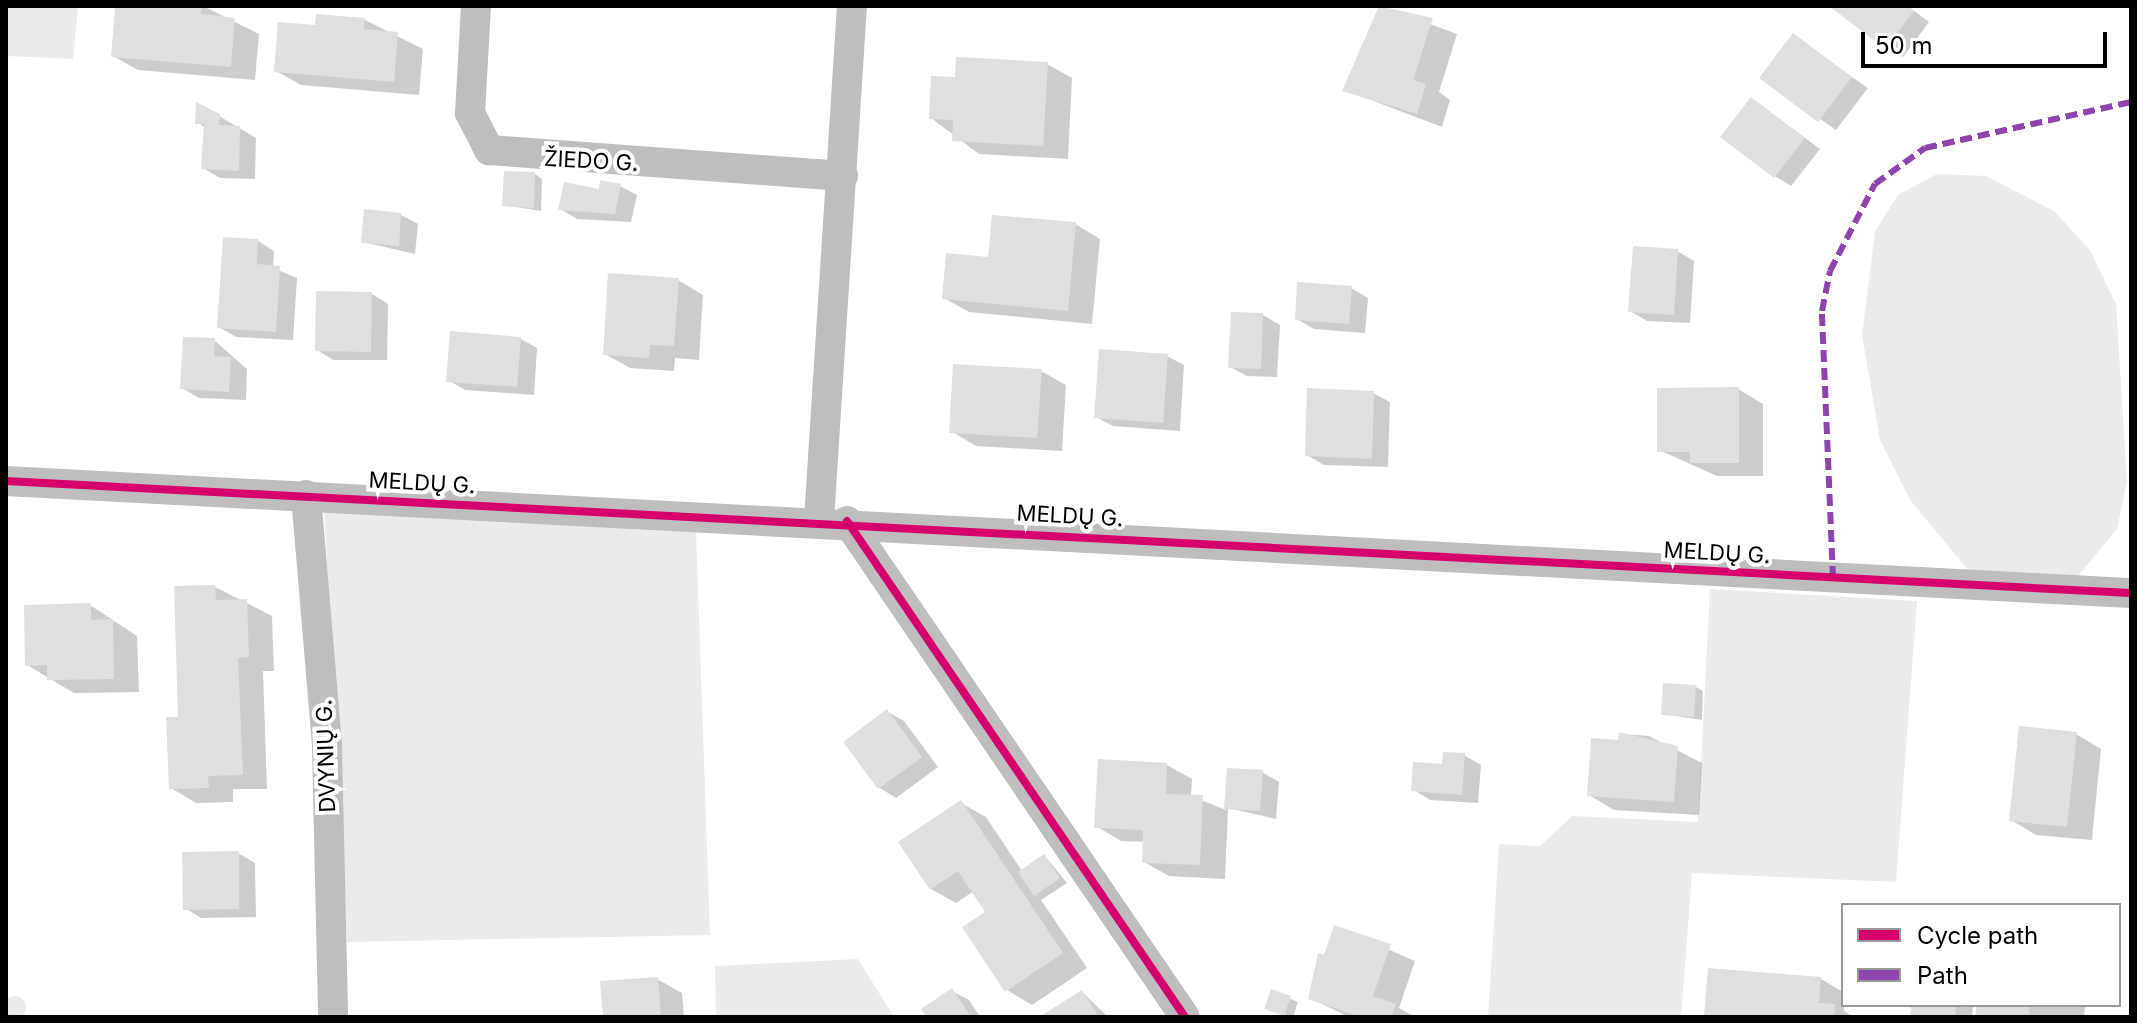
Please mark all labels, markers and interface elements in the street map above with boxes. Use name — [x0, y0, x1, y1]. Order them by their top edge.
scale bar — [1865, 16, 2111, 66]
text: 50 m — [1875, 31, 1933, 60]
street label: ŽIEDO G. — [543, 145, 639, 177]
street label: MELDŲ G. — [368, 467, 476, 499]
street label: MELDŲ G. — [1016, 500, 1124, 532]
street label: MELDŲ G. — [1663, 537, 1771, 569]
street label: DVYNIŲ G. — [311, 699, 341, 813]
legend — [1841, 903, 2121, 1007]
text: Cycle path — [1917, 921, 2038, 950]
text: Path — [1917, 961, 1968, 990]

